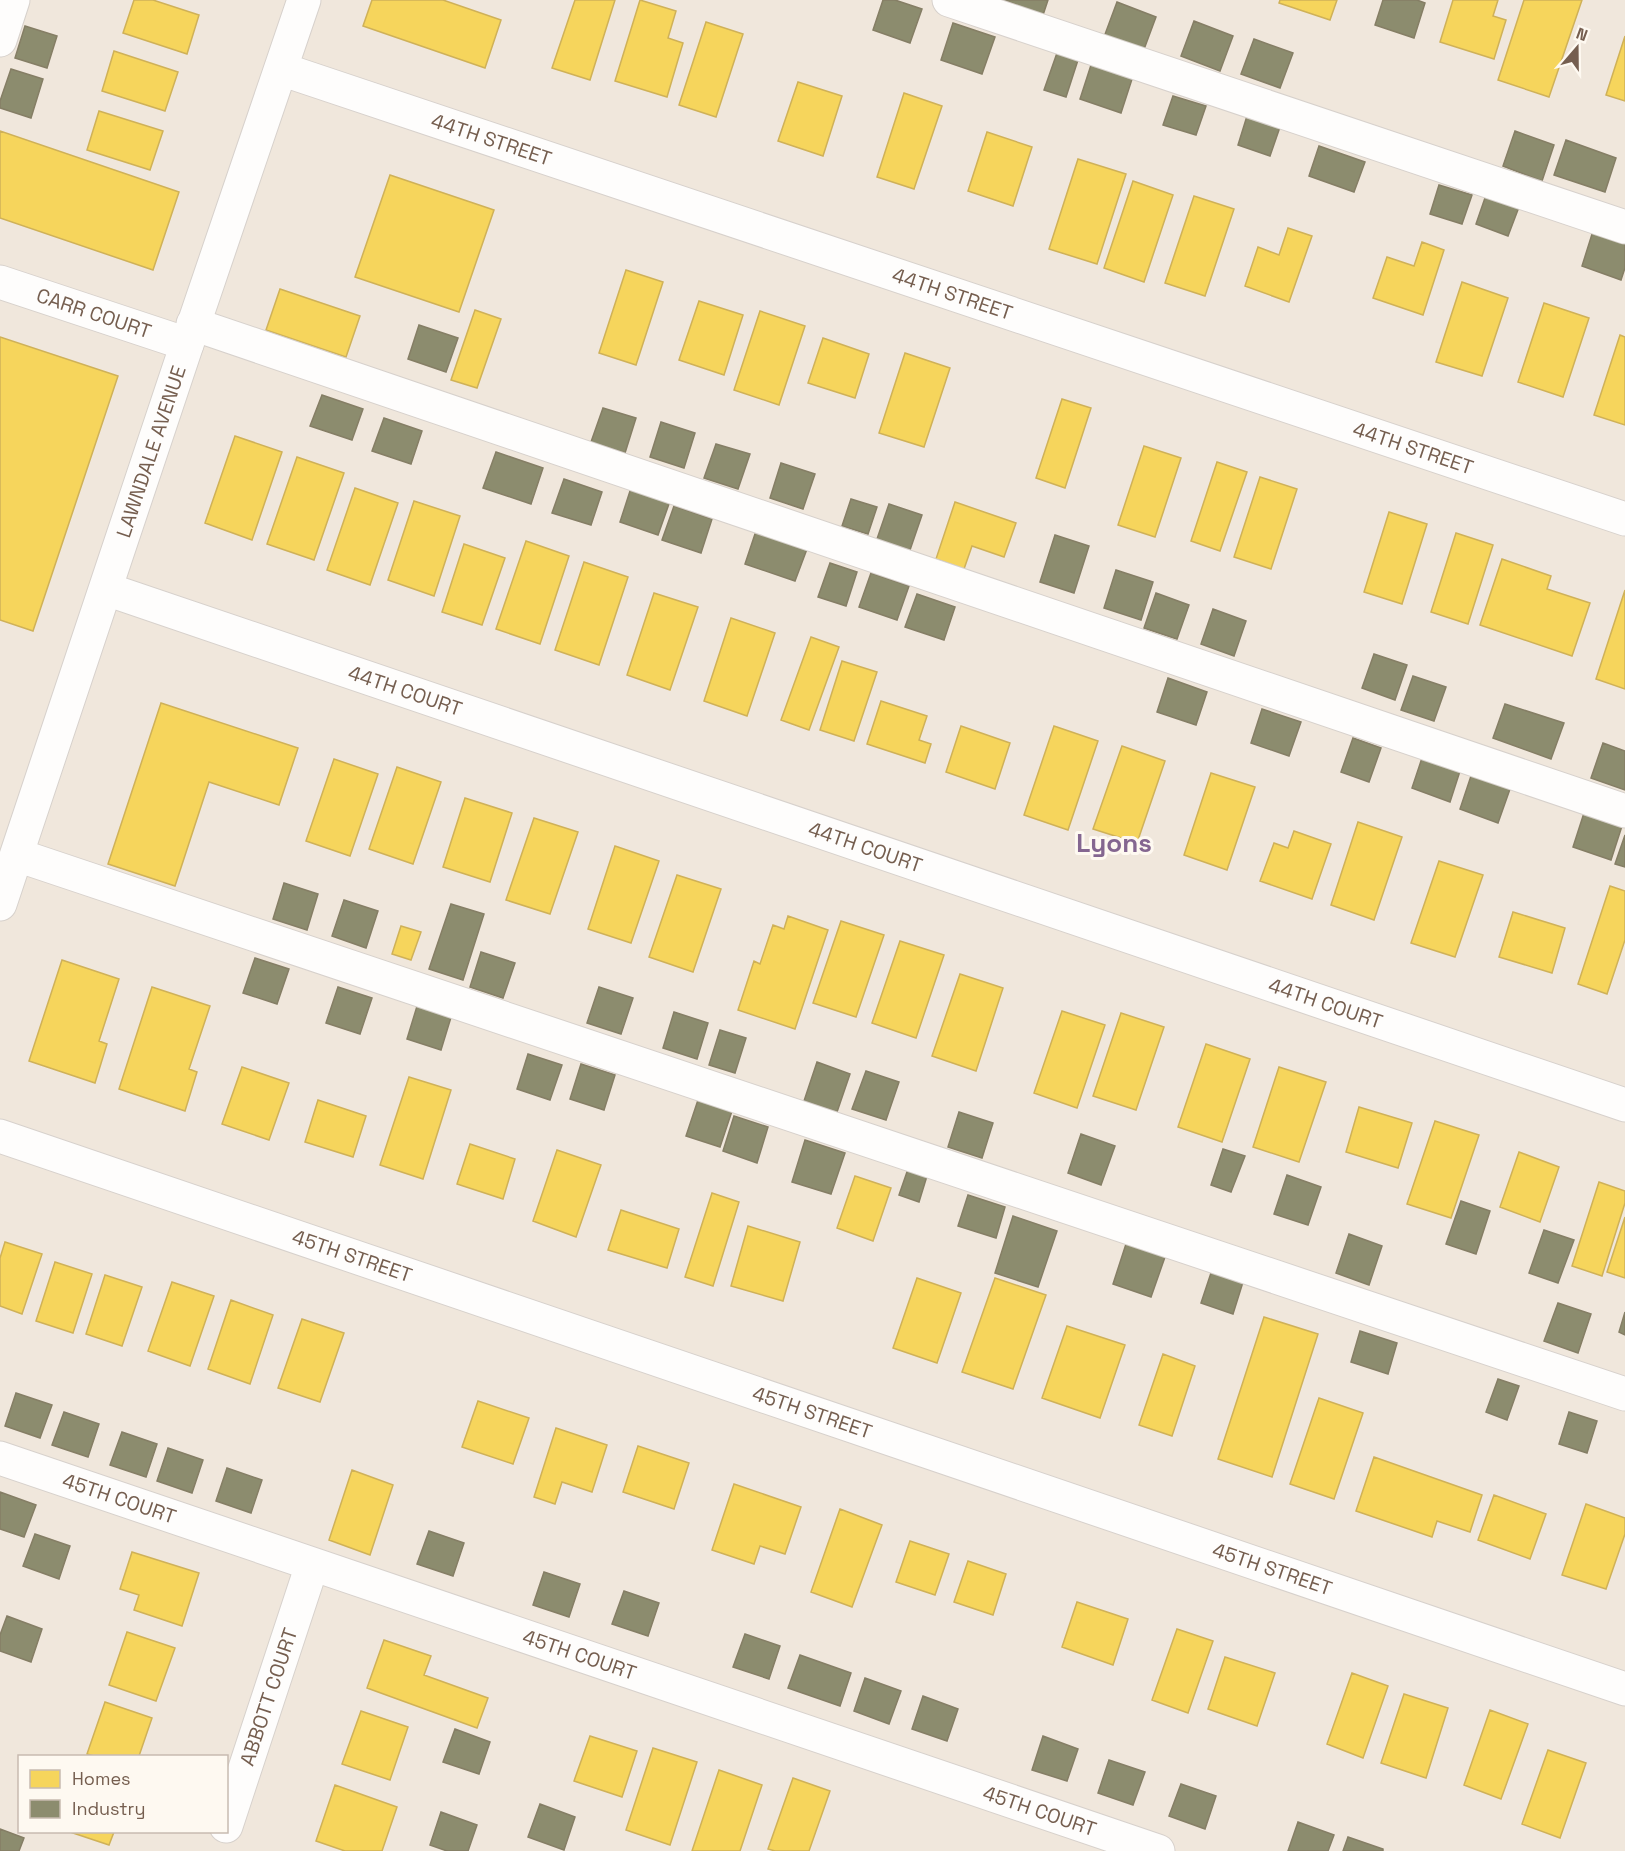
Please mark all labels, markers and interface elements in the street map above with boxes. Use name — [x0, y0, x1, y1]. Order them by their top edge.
north arrow — [1547, 18, 1607, 78]
text: N — [1573, 23, 1591, 46]
street label: 44TH STREET — [428, 107, 555, 172]
street label: 44TH STREET — [889, 262, 1016, 326]
street label: CARR COURT — [33, 282, 155, 344]
street label: LAWNDALE AVENUE — [110, 362, 192, 541]
street label: 44TH STREET — [1350, 416, 1477, 480]
street label: 44TH COURT — [345, 659, 466, 722]
street label: 44TH COURT — [805, 816, 926, 878]
district label: Lyons — [1076, 826, 1152, 860]
street label: 44TH COURT — [1265, 972, 1386, 1035]
street label: 45TH STREET — [289, 1223, 416, 1288]
street label: 45TH STREET — [749, 1380, 876, 1445]
street label: 45TH COURT — [59, 1467, 180, 1530]
street label: 45TH STREET — [1209, 1537, 1336, 1601]
street label: 45TH COURT — [519, 1623, 640, 1686]
street label: ABBOTT COURT — [234, 1624, 303, 1769]
legend — [18, 1755, 228, 1833]
text: Homes — [72, 1767, 131, 1790]
street label: 45TH COURT — [980, 1780, 1100, 1842]
text: Industry — [72, 1797, 145, 1820]

